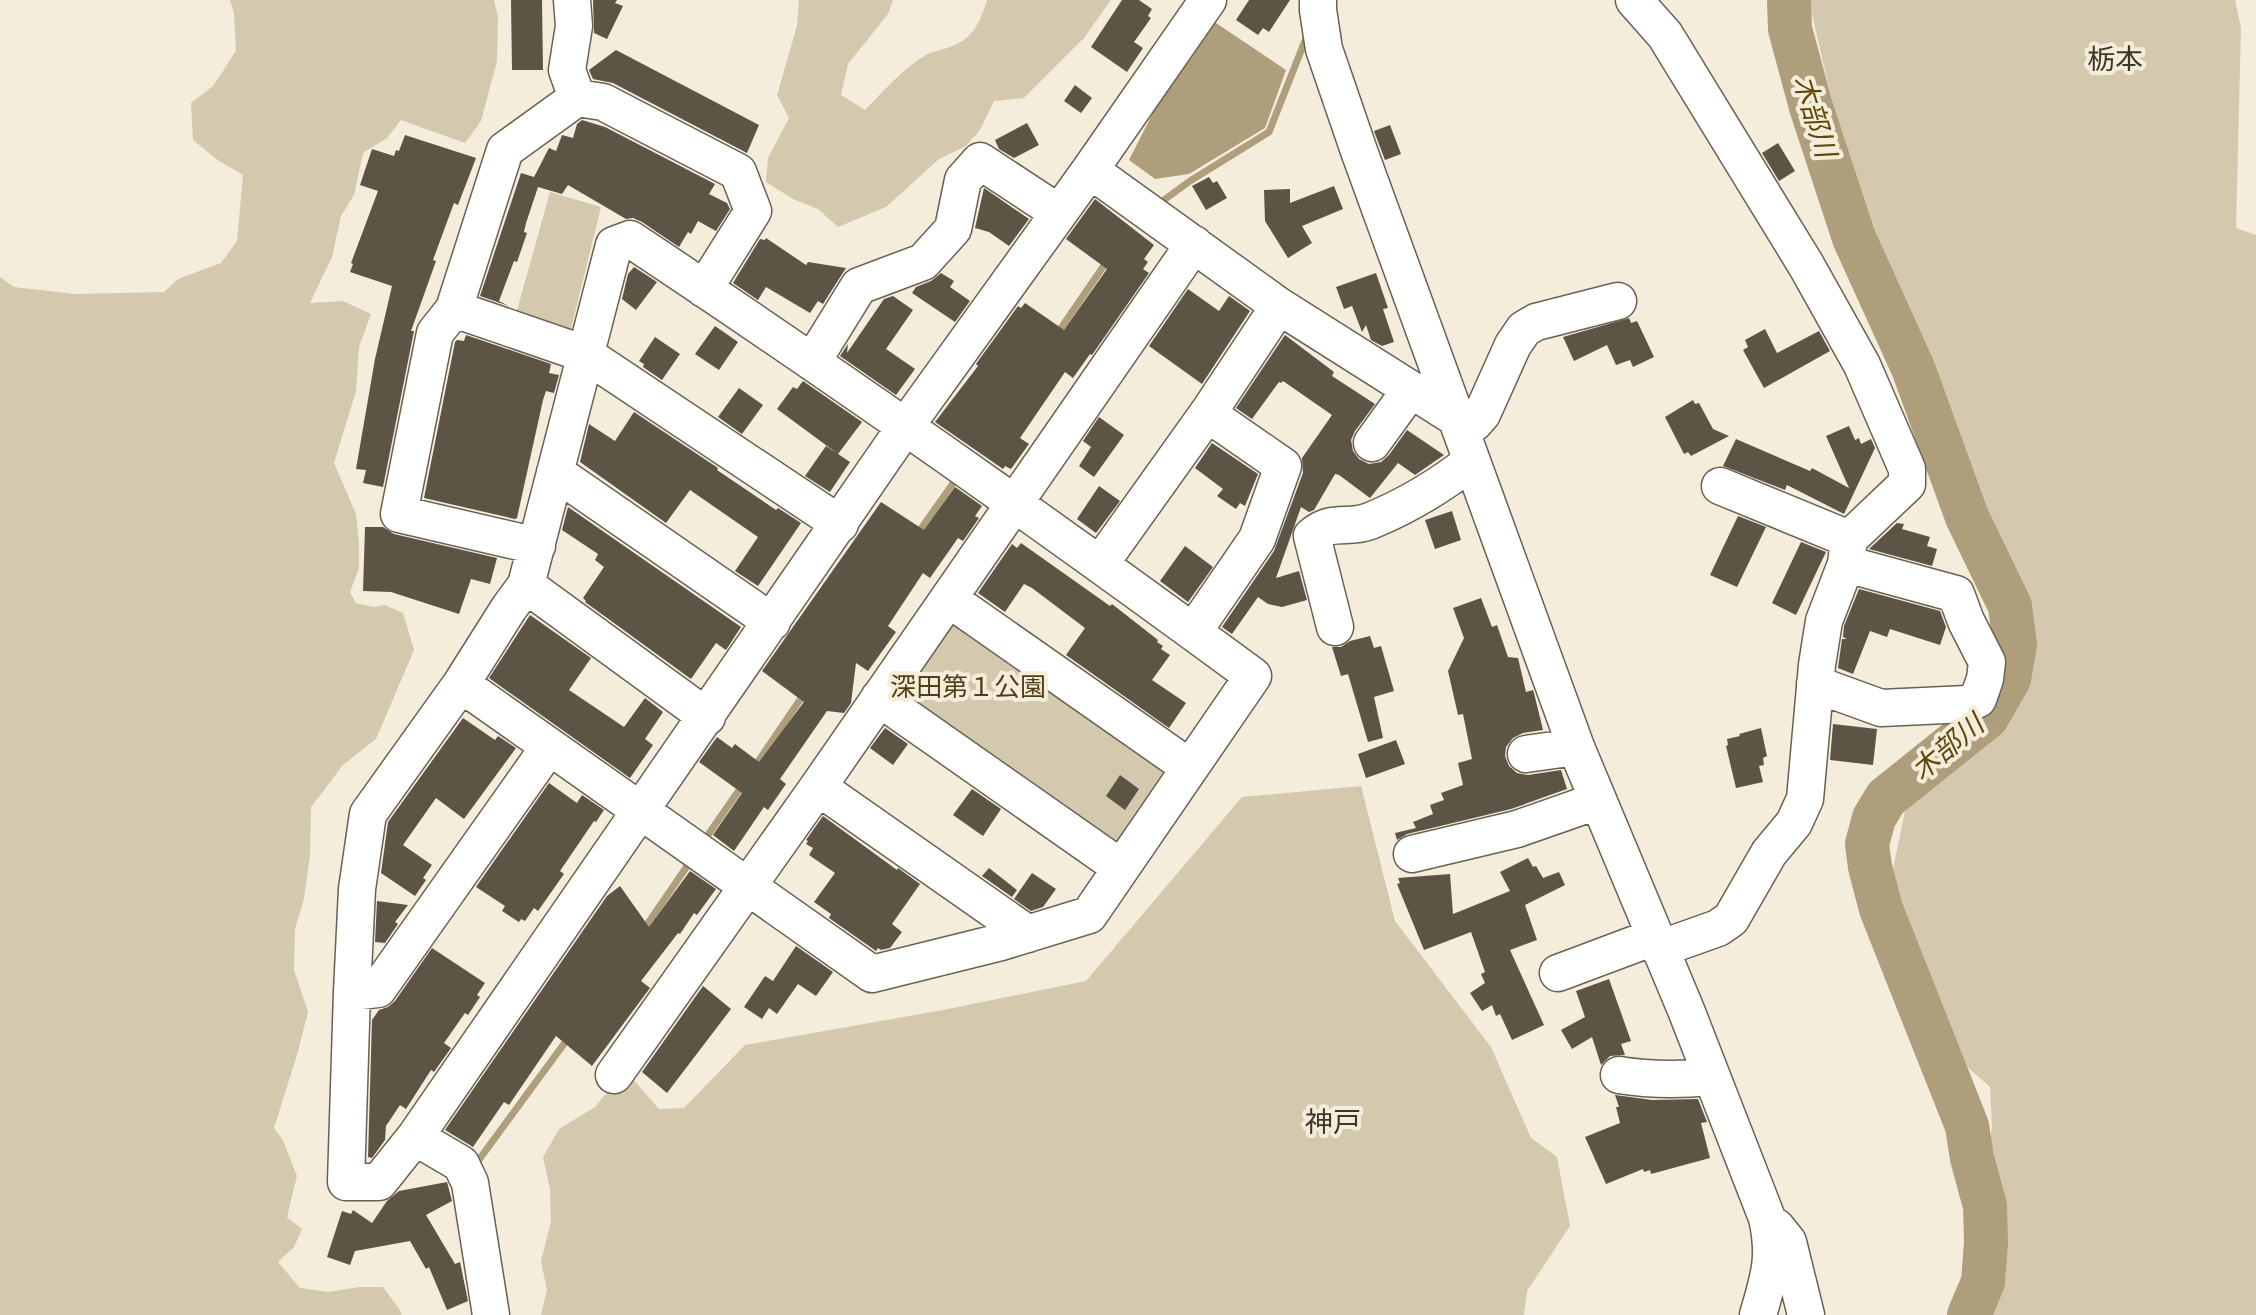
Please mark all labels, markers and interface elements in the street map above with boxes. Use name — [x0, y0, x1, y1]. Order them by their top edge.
district label: 栃本 — [2087, 40, 2143, 80]
water label: 木部川 — [1783, 70, 1846, 165]
park label: 深田第１公園 — [890, 669, 1046, 706]
water label: 木部川 — [1903, 704, 1995, 790]
district label: 神戸 — [1305, 1103, 1361, 1143]

